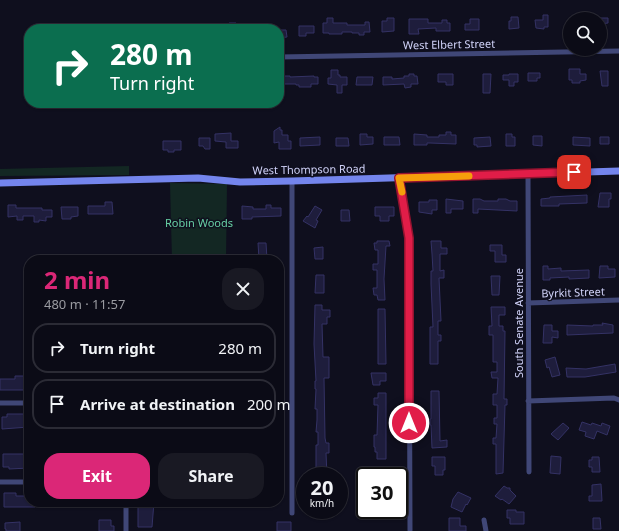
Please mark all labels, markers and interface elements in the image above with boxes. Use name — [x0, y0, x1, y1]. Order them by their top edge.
map controls — [563, 12, 607, 56]
button: search — [563, 12, 607, 56]
text: 280 m — [110, 35, 193, 73]
street label: West Elbert Street — [403, 36, 495, 52]
icon: right — [44, 40, 96, 92]
text: Turn right — [110, 71, 194, 95]
pin — [557, 155, 591, 189]
street label: West Thompson Road — [252, 161, 366, 177]
icon: arrive — [563, 161, 585, 183]
park label: Robin Woods — [165, 215, 233, 230]
text: 2 min — [44, 263, 110, 296]
button: close — [222, 268, 264, 310]
street label: South Senate Avenue — [511, 268, 526, 378]
street label: Byrkit Street — [541, 283, 605, 301]
text: 480 m · 11:57 — [44, 295, 125, 313]
icon: right — [46, 337, 68, 359]
text: Turn right — [80, 338, 155, 358]
text: 280 m — [218, 338, 262, 358]
icon: arrive — [46, 393, 68, 415]
text: Arrive at destination — [80, 394, 235, 414]
text: 200 m — [247, 394, 291, 414]
position arrow — [388, 402, 430, 444]
button: Exit — [44, 453, 150, 499]
button: Share — [158, 453, 264, 499]
speed limit sign: 30 — [356, 467, 408, 519]
text: 20 — [311, 474, 333, 501]
text: km/h — [310, 496, 334, 510]

